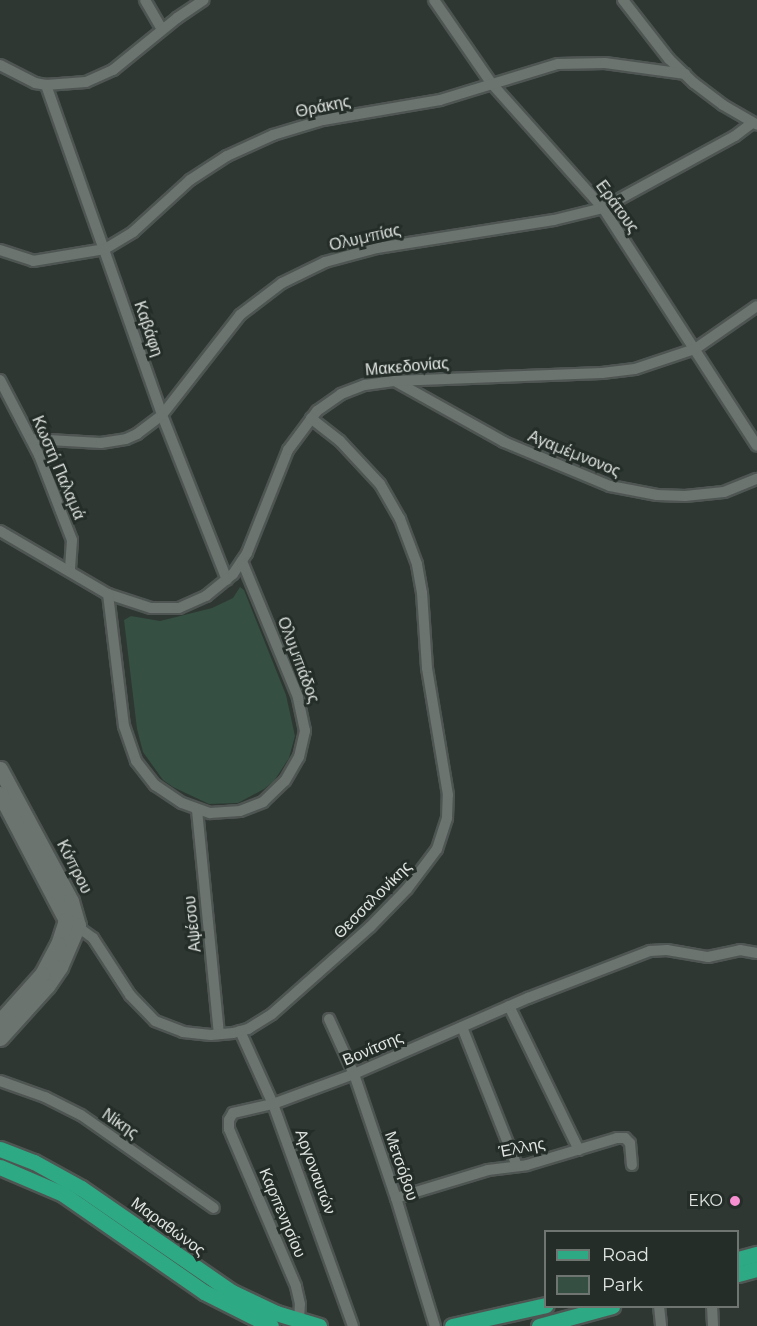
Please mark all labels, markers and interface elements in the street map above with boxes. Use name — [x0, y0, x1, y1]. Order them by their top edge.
street label: Θράκης — [294, 92, 352, 122]
street label: Εράτους — [591, 177, 643, 237]
street label: Ολυμπίας — [327, 220, 403, 256]
street label: Καβάφη — [130, 299, 166, 359]
street label: Μακεδονίας — [364, 354, 450, 380]
street label: Κωστή Παλαμά — [27, 413, 89, 523]
street label: Αγαμέμνονος — [525, 427, 623, 481]
street label: Ολυμπιάδος — [273, 614, 323, 706]
street label: Κύπρου — [52, 837, 96, 897]
street label: Θεσσαλονίκης — [330, 857, 416, 943]
street label: Αψέσου — [180, 895, 206, 953]
street label: Βονίτσης — [340, 1028, 406, 1070]
street label: Νίκης — [98, 1105, 142, 1143]
street label: Αργοναυτών — [291, 1127, 339, 1217]
street label: Μετσόβου — [380, 1129, 422, 1203]
street label: Έλλης — [497, 1134, 547, 1162]
street label: Καρπενησίου — [255, 1165, 309, 1261]
place label: EKO — [688, 1191, 723, 1211]
street label: Μαραθώνος — [127, 1194, 209, 1260]
marker: EKO — [728, 1194, 742, 1208]
legend — [544, 1230, 739, 1308]
text: Road — [602, 1244, 649, 1266]
text: Park — [602, 1274, 643, 1296]

